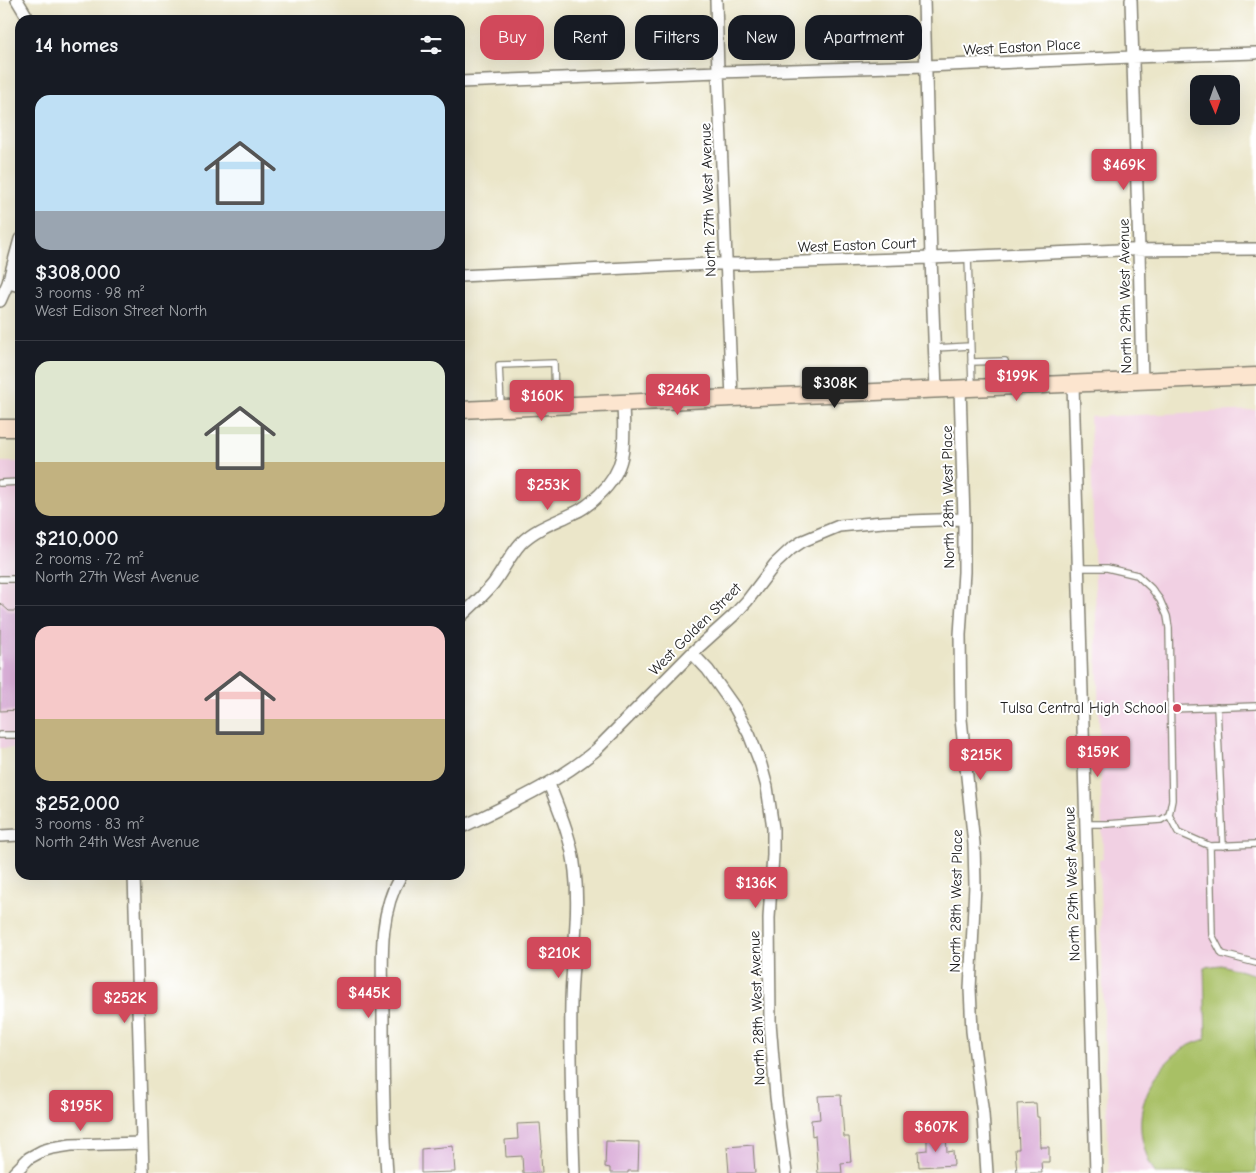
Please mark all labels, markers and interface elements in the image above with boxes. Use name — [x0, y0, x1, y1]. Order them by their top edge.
chip: Buy — [480, 15, 544, 60]
chip: Rent — [554, 15, 625, 60]
chip: Filters — [635, 15, 718, 60]
chip: New — [728, 15, 795, 60]
chip: Apartment — [805, 15, 922, 60]
icon: filters — [417, 31, 445, 59]
text: 14 homes — [35, 33, 118, 57]
street label: West Easton Place — [963, 35, 1082, 59]
north arrow — [1190, 75, 1240, 125]
map controls — [1190, 75, 1240, 125]
street label: North 27th West Avenue — [696, 122, 720, 277]
icon: home — [195, 128, 285, 218]
pin: $469K — [1089, 148, 1159, 191]
text: $469K — [1103, 156, 1145, 174]
street label: North 29th West Avenue — [1115, 218, 1135, 374]
street label: West Easton Court — [798, 234, 917, 256]
text: $308,000 — [35, 260, 121, 284]
text: 3 rooms · 98 m² — [35, 284, 144, 302]
text: West Edison Street North — [35, 302, 207, 320]
pin: $199K — [982, 360, 1052, 402]
pin: $308K — [800, 366, 870, 409]
text: $199K — [996, 367, 1038, 385]
pin: $246K — [643, 374, 713, 416]
text: $308K — [813, 374, 857, 392]
pin: $160K — [507, 380, 577, 422]
text: $246K — [657, 381, 699, 399]
text: $160K — [521, 387, 563, 405]
icon: home — [195, 393, 285, 483]
street label: North 28th West Place — [938, 425, 958, 569]
pin: $253K — [513, 468, 583, 511]
text: $253K — [527, 476, 570, 494]
text: $210,000 — [35, 526, 118, 550]
text: 2 rooms · 72 m² — [35, 550, 144, 568]
text: North 27th West Avenue — [35, 568, 199, 586]
street label: West Golden Street — [645, 579, 745, 679]
icon: home — [195, 658, 285, 748]
place label: Tulsa Central High School — [1000, 699, 1167, 717]
marker: Tulsa Central High School — [1171, 702, 1183, 714]
pin: $159K — [1063, 736, 1133, 778]
pin: $215K — [946, 738, 1016, 781]
text: $159K — [1077, 743, 1119, 761]
text: $215K — [960, 746, 1002, 764]
text: $252,000 — [35, 791, 120, 815]
street label: North 29th West Avenue — [1060, 806, 1084, 962]
text: 3 rooms · 83 m² — [35, 815, 144, 833]
street label: North 28th West Place — [946, 829, 966, 973]
text: North 24th West Avenue — [35, 833, 199, 851]
pin: $136K — [721, 866, 791, 909]
text: $136K — [735, 874, 777, 892]
street label: North 28th West Avenue — [745, 930, 769, 1086]
pin: $210K — [524, 936, 594, 979]
text: $210K — [538, 944, 580, 962]
pin: $445K — [334, 976, 404, 1019]
pin: $252K — [90, 982, 160, 1024]
text: $445K — [348, 984, 390, 1002]
text: $252K — [103, 989, 147, 1007]
pin: $195K — [46, 1090, 116, 1132]
text: $195K — [60, 1097, 102, 1115]
pin: $607K — [901, 1110, 971, 1153]
text: $607K — [914, 1118, 958, 1136]

